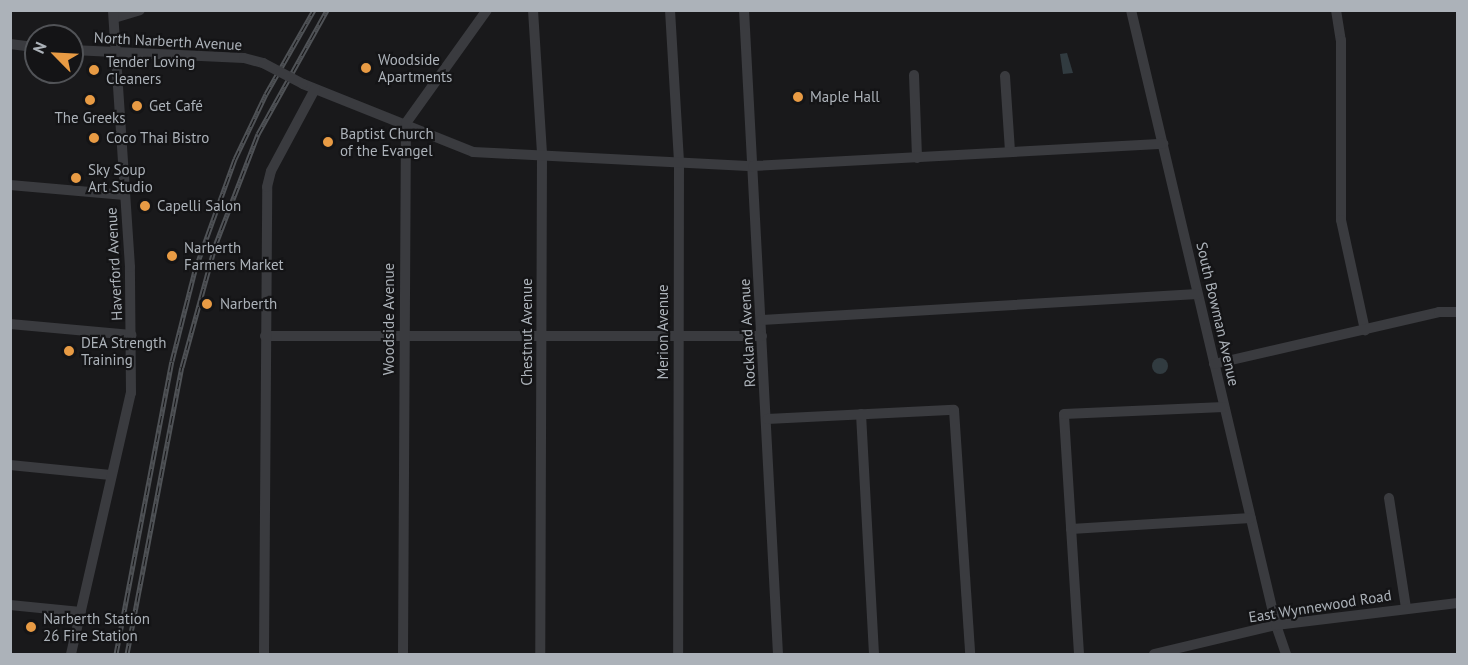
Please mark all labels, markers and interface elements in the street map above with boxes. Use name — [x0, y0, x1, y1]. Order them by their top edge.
north arrow — [24, 24, 84, 84]
street label: North Narberth Avenue — [93, 28, 243, 54]
text: N — [28, 39, 51, 56]
place label: Woodside Apartments — [378, 50, 452, 85]
place label: Tender Loving Cleaners — [106, 52, 195, 87]
marker: Woodside Apartments — [359, 61, 373, 75]
marker: Tender Loving Cleaners — [87, 63, 101, 77]
place label: Maple Hall — [810, 88, 880, 106]
marker: Maple Hall — [791, 90, 805, 104]
marker: The Greeks — [83, 93, 97, 107]
place label: Get Café — [149, 97, 203, 115]
marker: Get Café — [130, 99, 144, 113]
place label: The Greeks — [54, 109, 126, 127]
place label: Baptist Church of the Evangel — [340, 124, 434, 159]
place label: Coco Thai Bistro — [106, 129, 210, 147]
marker: Coco Thai Bistro — [87, 131, 101, 145]
marker: Baptist Church of the Evangel — [321, 135, 335, 149]
place label: Sky Soup Art Studio — [88, 160, 153, 195]
marker: Sky Soup Art Studio — [69, 171, 83, 185]
place label: Capelli Salon — [157, 197, 241, 215]
marker: Capelli Salon — [138, 199, 152, 213]
street label: Haverford Avenue — [102, 207, 126, 321]
place label: Narberth Farmers Market — [184, 238, 284, 273]
street label: South Bowman Avenue — [1193, 240, 1243, 388]
marker: Narberth Farmers Market — [165, 249, 179, 263]
street label: Woodside Avenue — [380, 263, 398, 375]
street label: Chestnut Avenue — [518, 278, 536, 386]
street label: Rockland Avenue — [735, 278, 759, 388]
street label: Merion Avenue — [654, 284, 672, 380]
marker: Narberth — [198, 295, 216, 313]
place label: Narberth — [220, 295, 277, 313]
place label: DEA Strength Training — [81, 333, 167, 368]
marker: DEA Strength Training — [62, 344, 76, 358]
street label: East Wynnewood Road — [1247, 586, 1393, 626]
place label: Narberth Station 26 Fire Station — [43, 609, 150, 644]
marker: Narberth Station 26 Fire Station — [24, 620, 38, 634]

